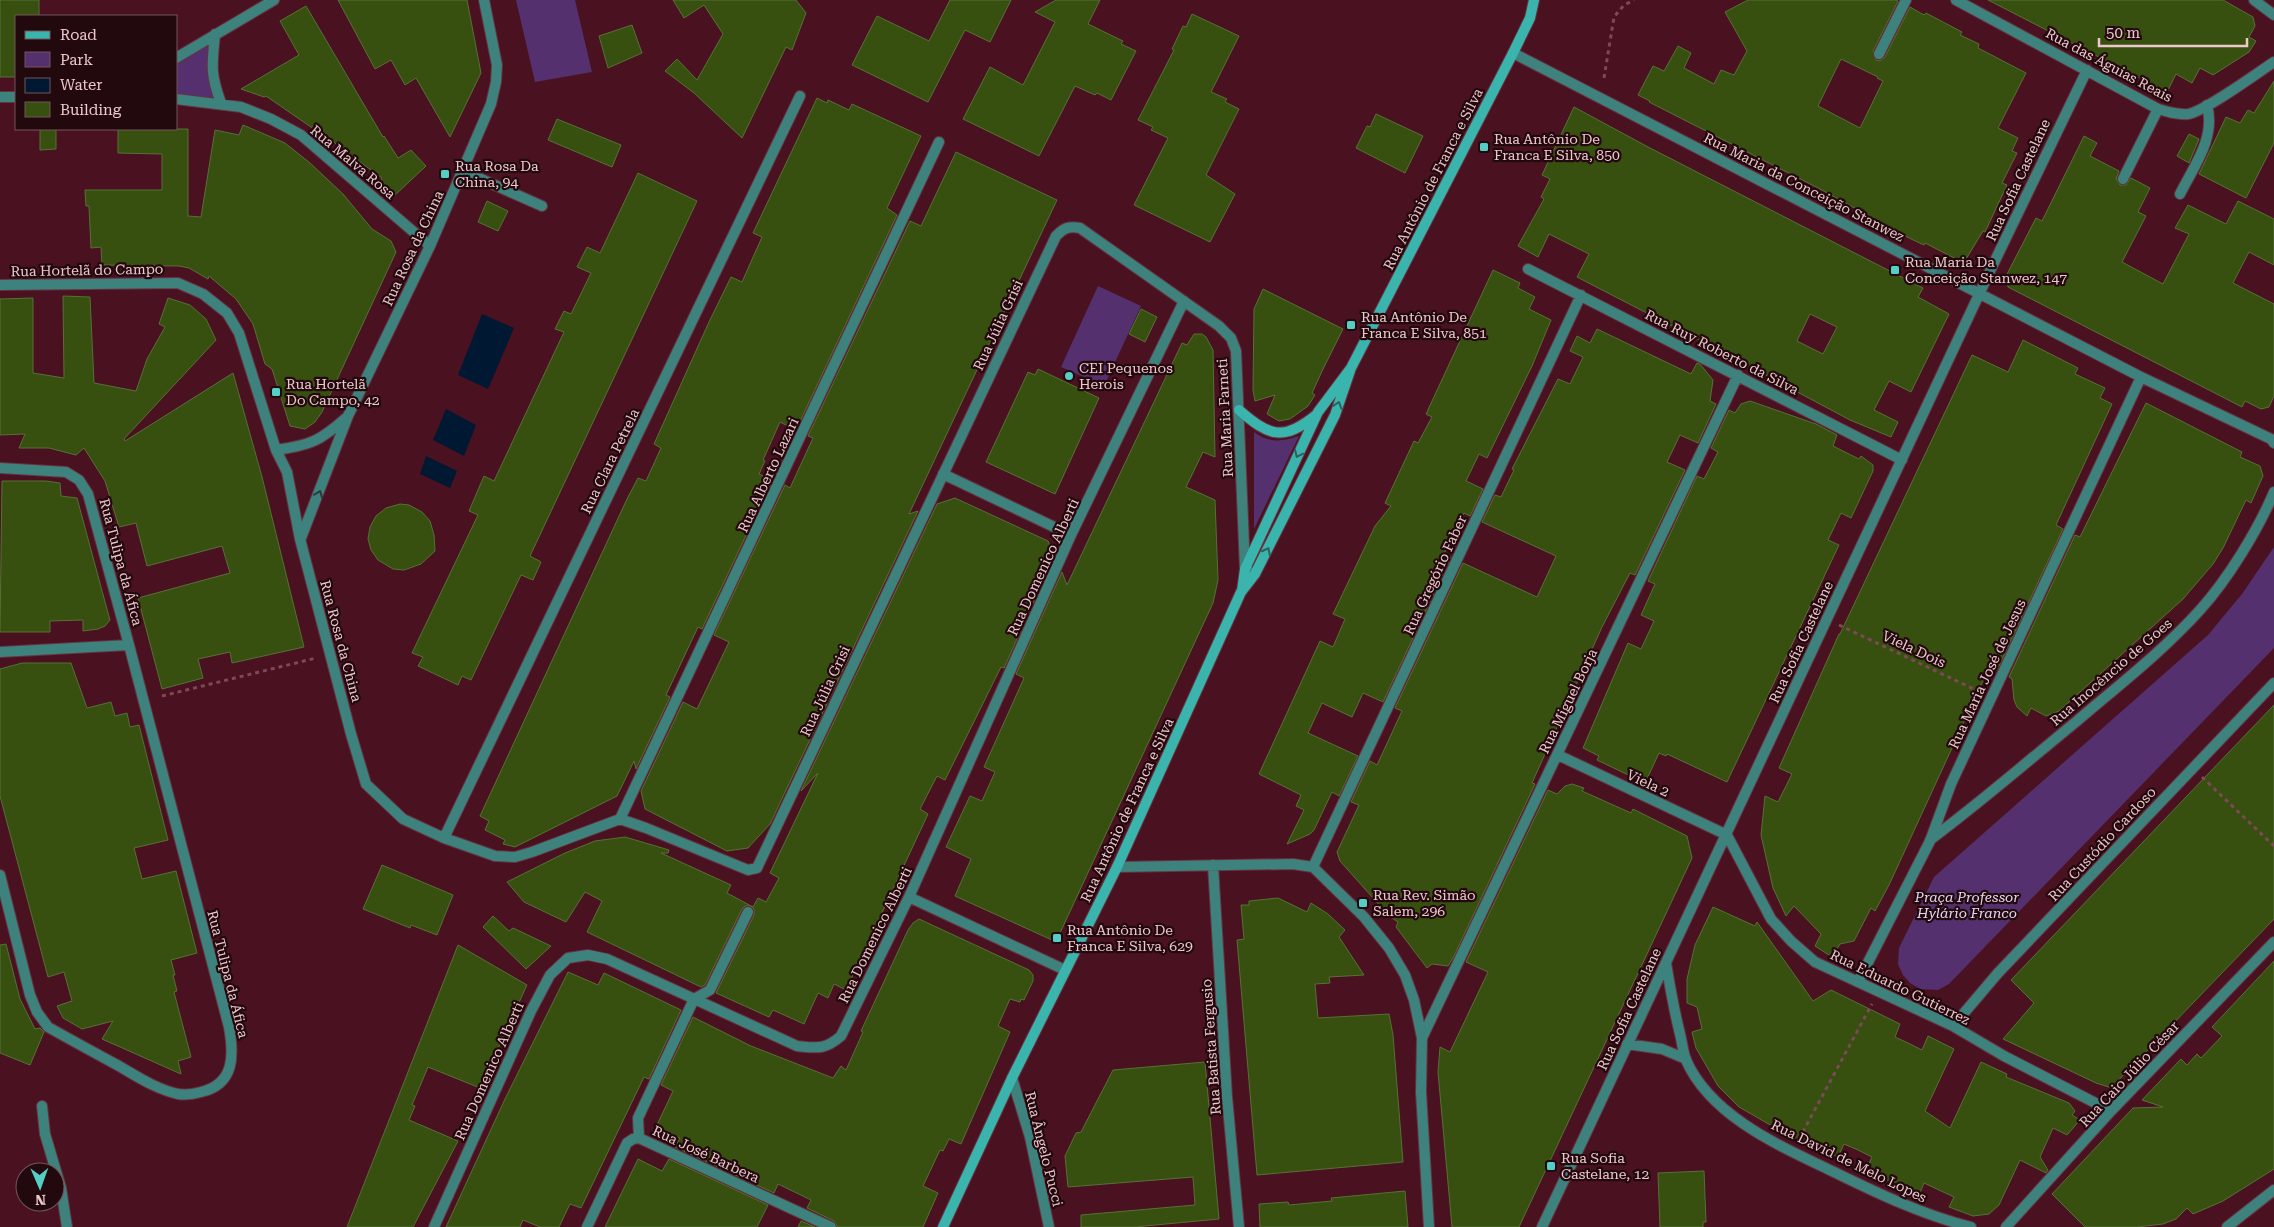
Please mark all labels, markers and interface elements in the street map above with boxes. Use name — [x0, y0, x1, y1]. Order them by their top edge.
legend — [15, 15, 178, 130]
scale bar — [2099, 15, 2246, 47]
text: 50 m — [2106, 24, 2141, 42]
street label: Rua das Águias Reais — [2043, 25, 2175, 105]
text: Road — [60, 26, 97, 44]
text: Park — [60, 51, 94, 69]
text: Water — [60, 76, 102, 94]
street label: Rua Antônio de Franca e Silva — [1380, 85, 1486, 272]
text: Building — [60, 101, 122, 119]
street label: Rua Sofia Castelane — [1983, 116, 2053, 244]
street label: Rua Malva Rosa — [307, 122, 399, 202]
street label: Rua Maria da Conceição Stanwez — [1701, 129, 1907, 245]
place label: Rua Antônio De Franca E Silva, 850 — [1494, 131, 1620, 163]
marker: Rua Antônio De Franca E Silva, 850 — [1478, 141, 1490, 153]
place label: Rua Rosa Da China, 94 — [455, 158, 539, 190]
marker: Rua Rosa Da China, 94 — [439, 168, 451, 180]
street label: Rua Rosa da China — [379, 187, 447, 308]
place label: Rua Maria Da Conceição Stanwez, 147 — [1905, 254, 2067, 286]
street label: Rua Hortelã do Campo — [10, 261, 164, 279]
marker: Rua Maria Da Conceição Stanwez, 147 — [1889, 264, 1901, 276]
street label: Rua Júlia Grisi — [970, 277, 1026, 373]
street label: Rua Ruy Roberto da Silva — [1642, 306, 1802, 398]
place label: Rua Antônio De Franca E Silva, 851 — [1361, 309, 1487, 341]
marker: Rua Antônio De Franca E Silva, 851 — [1345, 319, 1357, 331]
street label: Rua Maria Farneti — [1214, 358, 1236, 478]
place label: CEI Pequenos Herois — [1079, 360, 1173, 392]
marker: CEI Pequenos Herois — [1063, 370, 1075, 382]
place label: Rua Hortelã Do Campo, 42 — [286, 376, 380, 408]
marker: Rua Hortelã Do Campo, 42 — [270, 386, 282, 398]
one-way arrow — [1333, 401, 1343, 410]
street label: Rua Clara Petrela — [578, 406, 643, 516]
street label: Rua Alberto Lazari — [734, 415, 802, 535]
one-way arrow — [1294, 449, 1305, 458]
one-way arrow — [313, 490, 323, 499]
street label: Rua Domenico Alberti — [1004, 495, 1082, 638]
street label: Rua Tulipa da Áfica — [96, 497, 146, 628]
street label: Rua Gregório Faber — [1400, 513, 1470, 637]
one-way arrow — [1261, 547, 1271, 556]
street label: Rua Rosa da China — [317, 578, 365, 704]
street label: Rua Sofia Castelane — [1766, 578, 1836, 706]
street label: Rua Maria José de Jesus — [1945, 596, 2029, 751]
street label: Rua Inocêncio de Goes — [2047, 615, 2175, 729]
street label: Viela Dois — [1880, 627, 1948, 671]
street label: Rua Júlia Grisi — [797, 643, 853, 739]
street label: Rua Miguel Borja — [1536, 646, 1601, 756]
street label: Rua Antônio de Franca e Silva — [1077, 715, 1177, 905]
street label: Viela 2 — [1624, 766, 1672, 800]
street label: Rua Custódio Cardoso — [2045, 784, 2159, 904]
street label: Rua Domenico Alberti — [835, 864, 915, 1006]
place label: Rua Rev. Simão Salem, 296 — [1373, 887, 1476, 919]
park label: Praça Professor Hylário Franco — [1914, 889, 2019, 921]
marker: Rua Rev. Simão Salem, 296 — [1357, 897, 1369, 909]
street label: Rua Tulipa da Áfica — [204, 909, 252, 1040]
place label: Rua Antônio De Franca E Silva, 629 — [1067, 922, 1193, 954]
marker: Rua Antônio De Franca E Silva, 629 — [1051, 932, 1063, 944]
street label: Rua Sofia Castelane — [1594, 945, 1664, 1073]
street label: Rua Eduardo Gutierrez — [1828, 946, 1973, 1028]
street label: Rua Batista Fergusio — [1198, 979, 1224, 1115]
street label: Rua Domenico Alberti — [451, 999, 527, 1143]
street label: Rua Caio Júlio César — [2076, 1018, 2182, 1130]
street label: Rua Ângelo Pucci — [1022, 1090, 1066, 1209]
street label: Rua David de Melo Lopes — [1769, 1116, 1930, 1206]
street label: Rua José Barbera — [650, 1122, 762, 1186]
place label: Rua Sofia Castelane, 12 — [1561, 1150, 1650, 1182]
marker: Rua Sofia Castelane, 12 — [1545, 1160, 1557, 1172]
north arrow — [15, 1162, 65, 1212]
text: N — [35, 1192, 46, 1208]

